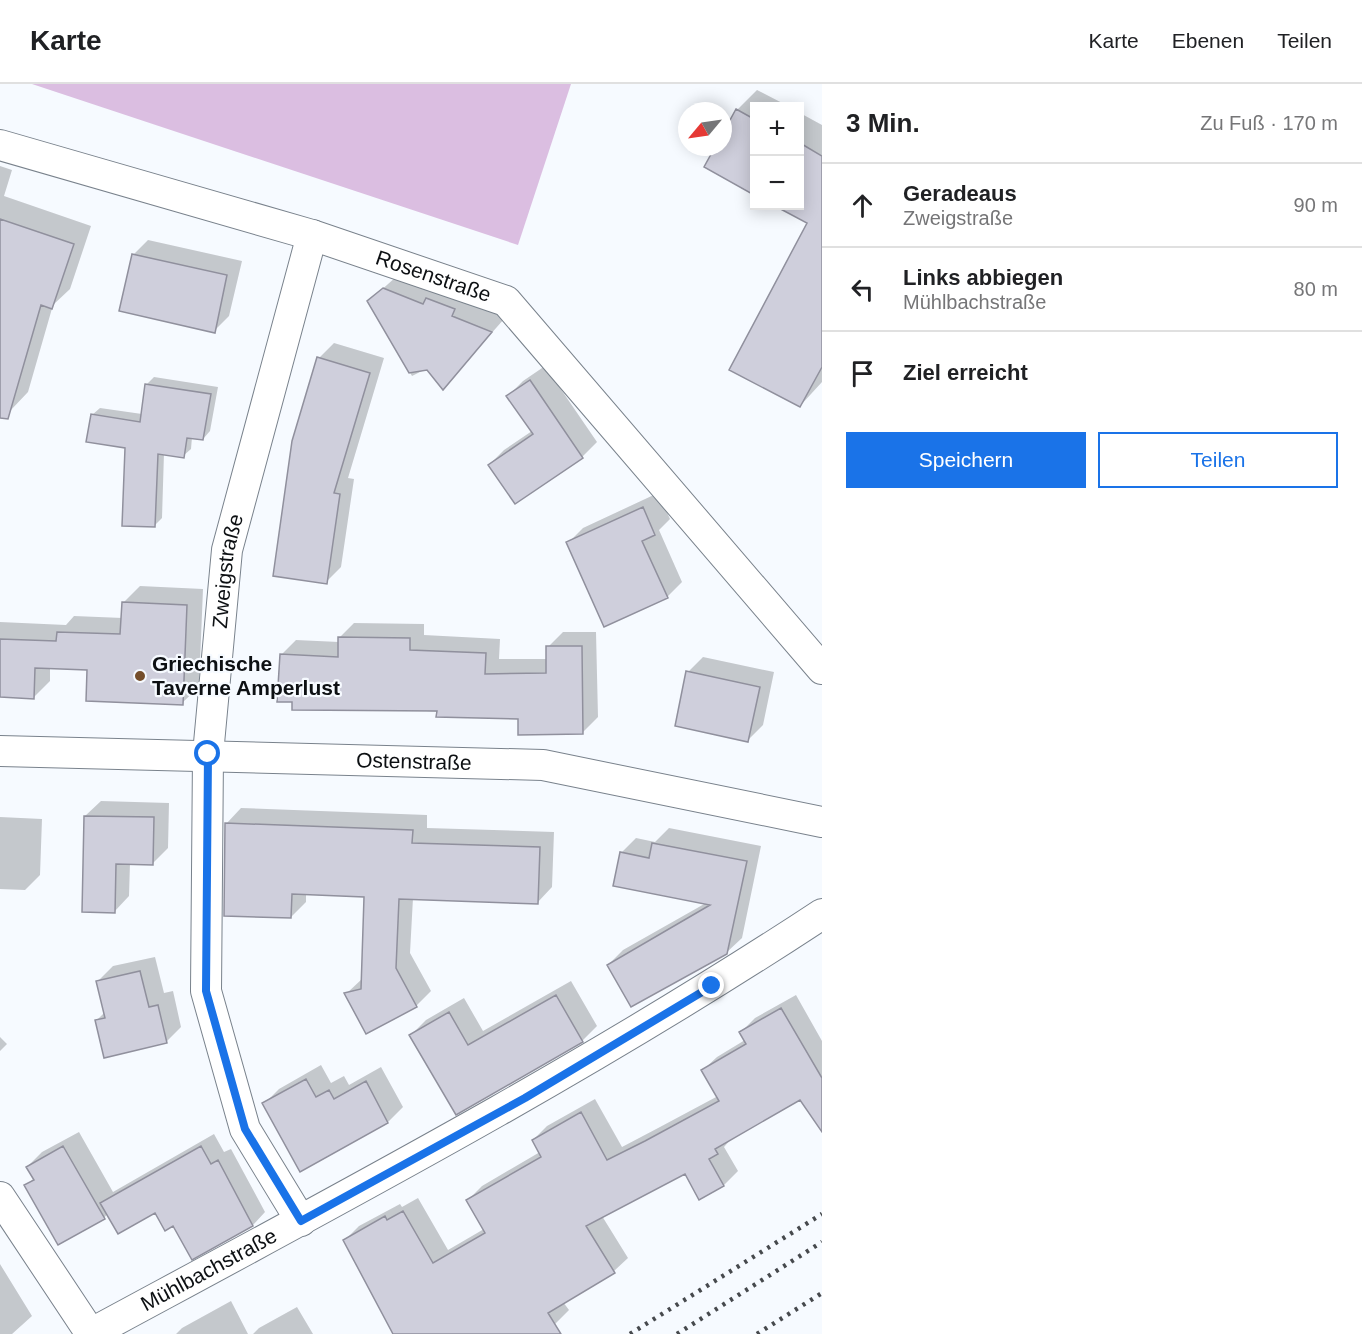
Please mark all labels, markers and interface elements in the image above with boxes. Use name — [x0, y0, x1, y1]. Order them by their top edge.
text: Karte — [30, 25, 102, 56]
text: Karte — [1089, 29, 1139, 52]
text: Ebenen — [1172, 29, 1244, 52]
text: Teilen — [1277, 29, 1332, 52]
north arrow — [678, 102, 732, 156]
map controls — [750, 102, 804, 210]
button: + — [750, 102, 804, 156]
text: 3 Min. — [846, 108, 920, 138]
text: Zu Fuß · 170 m — [1200, 112, 1338, 134]
button: − — [750, 156, 804, 210]
text: Geradeaus — [903, 181, 1017, 206]
icon: ahead — [846, 189, 879, 222]
text: 90 m — [1294, 194, 1338, 216]
text: Zweigstraße — [903, 207, 1013, 229]
street label: Rosenstraße — [373, 246, 494, 306]
text: Links abbiegen — [903, 265, 1063, 290]
icon: left — [846, 273, 879, 306]
text: 80 m — [1294, 278, 1338, 300]
text: Mühlbachstraße — [903, 291, 1046, 313]
icon: arrive — [846, 357, 879, 390]
text: Ziel erreicht — [903, 360, 1028, 385]
button: Speichern — [846, 432, 1086, 488]
button: Teilen — [1098, 432, 1338, 488]
street label: Zweigstraße — [208, 511, 247, 629]
place label: Griechische Taverne Amperlust — [152, 652, 340, 699]
marker: Griechische Taverne Amperlust — [133, 669, 147, 683]
route start — [194, 740, 220, 766]
street label: Ostenstraße — [356, 748, 472, 774]
route end — [698, 972, 724, 998]
street label: Mühlbachstraße — [137, 1224, 280, 1315]

